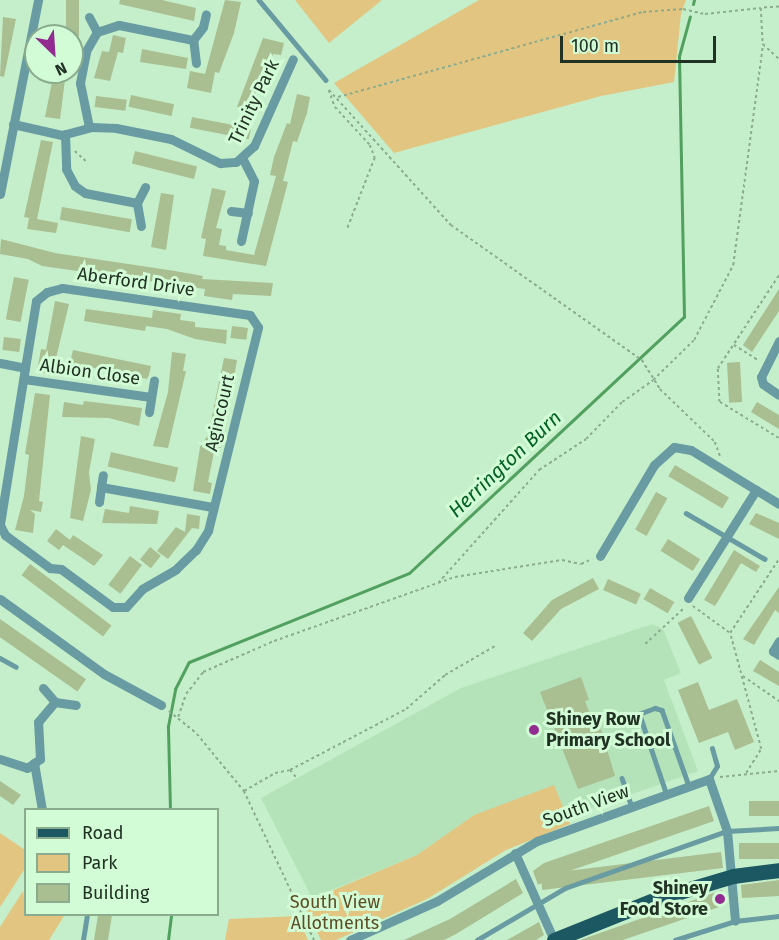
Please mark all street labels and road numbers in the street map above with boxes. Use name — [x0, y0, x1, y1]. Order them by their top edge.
street label: Trinity Park — [224, 56, 284, 148]
street label: Aberford Drive — [76, 263, 196, 301]
street label: Albion Close — [38, 354, 142, 390]
street label: Agincourt — [201, 373, 239, 453]
street label: South View — [540, 780, 632, 832]

